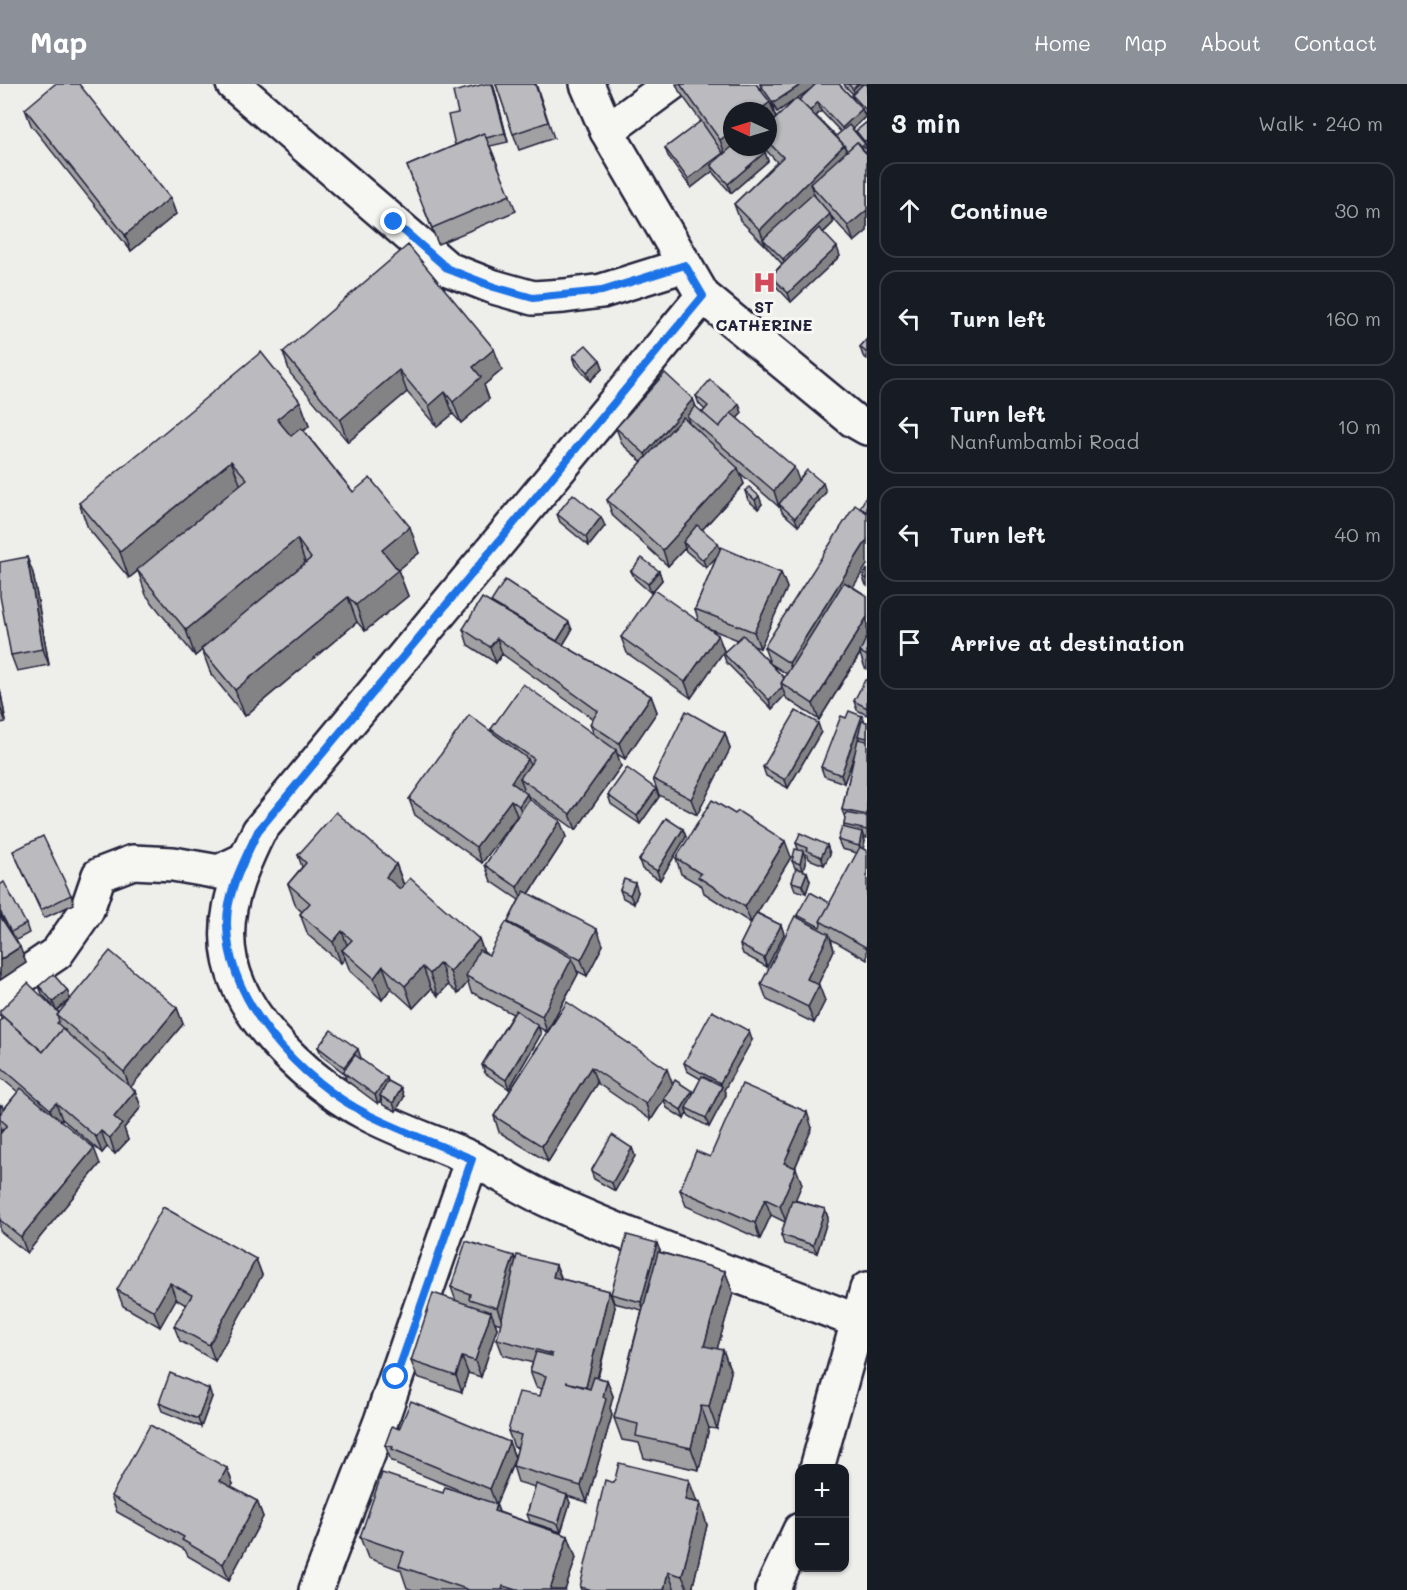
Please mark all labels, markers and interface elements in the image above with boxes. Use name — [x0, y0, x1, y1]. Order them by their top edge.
text: Map — [30, 24, 87, 60]
text: Home — [1034, 29, 1091, 56]
text: Map — [1124, 29, 1167, 56]
text: About — [1200, 29, 1261, 56]
text: Contact — [1294, 29, 1377, 56]
north arrow — [723, 102, 777, 156]
text: 3 min — [891, 106, 960, 140]
text: Walk · 240 m — [1258, 110, 1383, 136]
icon: ahead — [893, 194, 926, 227]
text: Continue — [950, 196, 1048, 225]
text: 30 m — [1335, 197, 1381, 223]
route end — [380, 208, 406, 234]
hospital icon: ST CATHERINE — [751, 269, 777, 295]
place label: ST CATHERINE — [715, 296, 813, 335]
icon: left — [893, 302, 926, 335]
text: Turn left — [950, 304, 1046, 333]
text: 160 m — [1325, 305, 1381, 331]
text: Turn left — [950, 399, 1046, 428]
icon: left — [893, 410, 926, 443]
text: 10 m — [1337, 413, 1381, 439]
text: Nanfumbambi Road — [950, 428, 1139, 454]
icon: left — [893, 518, 926, 551]
text: Turn left — [950, 520, 1046, 549]
text: 40 m — [1335, 521, 1381, 547]
icon: arrive — [893, 626, 926, 659]
text: Arrive at destination — [950, 628, 1185, 657]
route start — [382, 1363, 408, 1389]
map controls — [795, 1464, 849, 1572]
button: + — [795, 1464, 849, 1518]
button: − — [795, 1518, 849, 1572]

